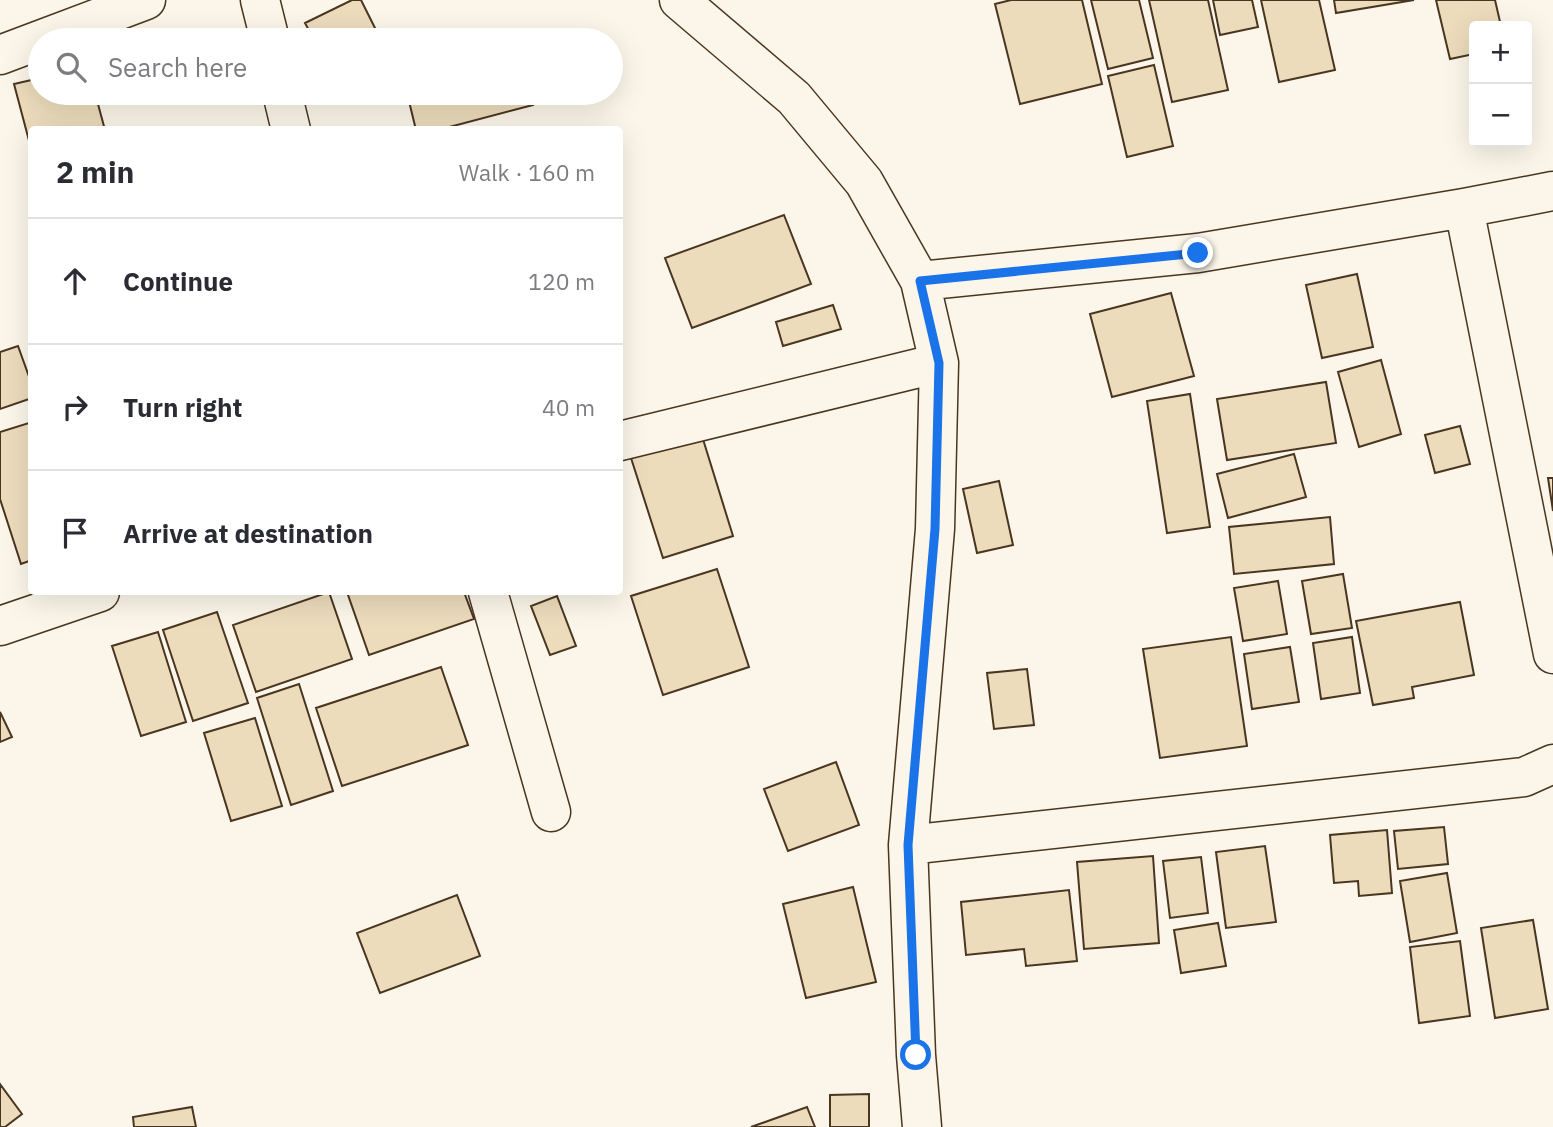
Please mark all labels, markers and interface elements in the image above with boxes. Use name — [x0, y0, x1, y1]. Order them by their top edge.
map controls — [1469, 21, 1532, 147]
button: + — [1469, 21, 1532, 84]
search box — [28, 28, 623, 105]
icon: search — [52, 48, 90, 86]
text: Search here — [108, 50, 247, 84]
button: − — [1469, 84, 1532, 147]
text: 2 min — [56, 152, 134, 191]
text: Walk · 160 m — [459, 157, 595, 187]
route end — [1182, 237, 1213, 268]
icon: ahead — [56, 262, 94, 300]
text: Continue — [123, 264, 233, 298]
text: 120 m — [528, 266, 595, 296]
icon: right — [56, 388, 94, 426]
text: Turn right — [123, 390, 242, 424]
text: 40 m — [542, 392, 595, 422]
icon: arrive — [56, 514, 94, 552]
text: Arrive at destination — [123, 516, 373, 550]
route start — [900, 1039, 931, 1070]

